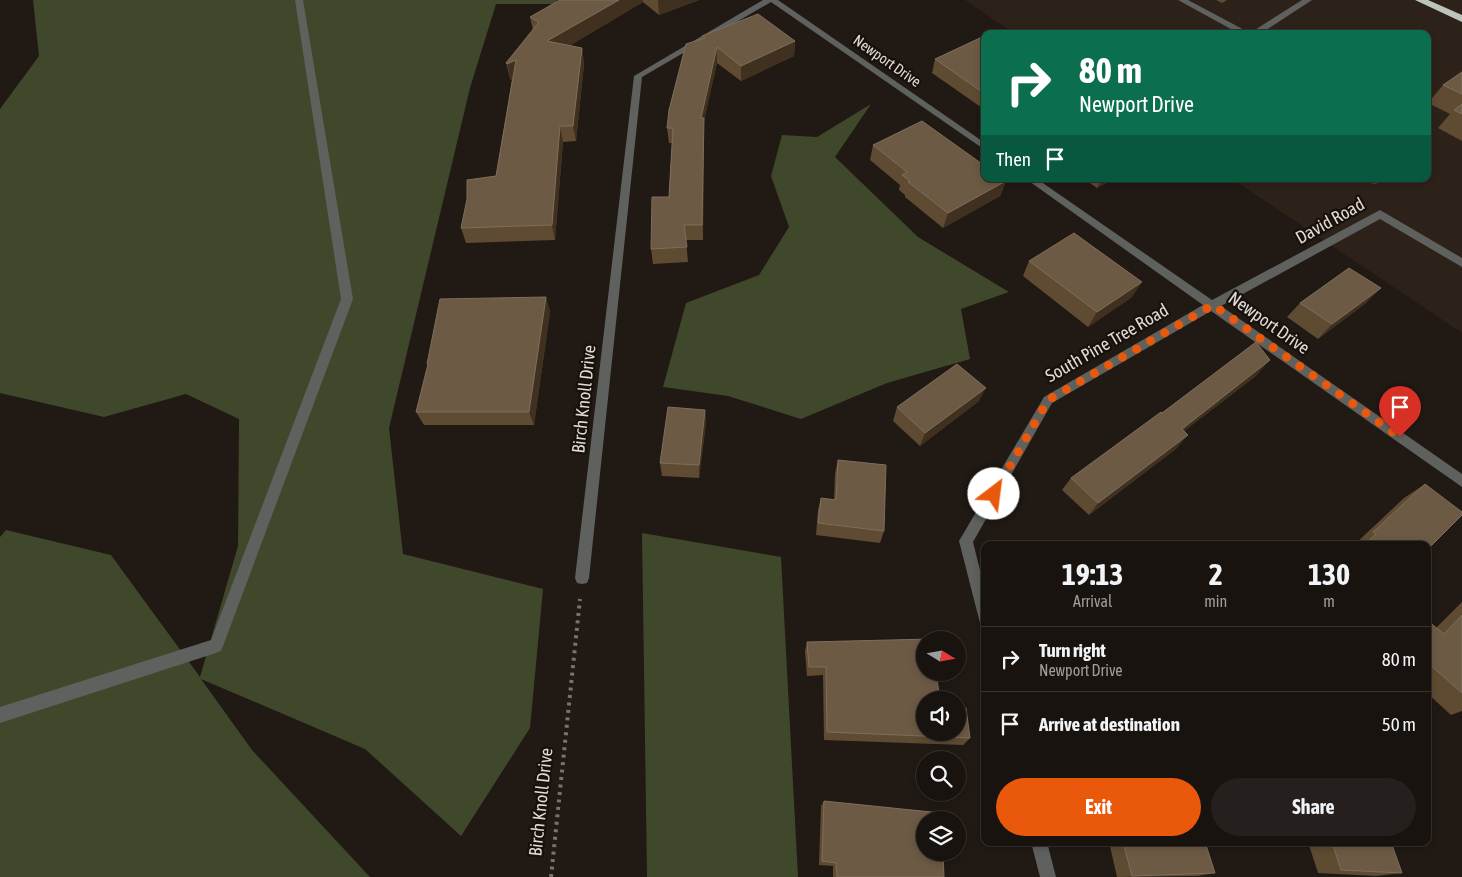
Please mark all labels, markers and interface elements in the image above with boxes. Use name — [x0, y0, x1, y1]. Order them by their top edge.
street label: Newport Drive — [850, 31, 924, 90]
icon: right — [996, 50, 1061, 115]
text: 80 m — [1079, 50, 1142, 90]
text: Newport Drive — [1079, 91, 1194, 117]
icon: arrive — [1041, 145, 1069, 173]
text: Then — [996, 148, 1031, 170]
street label: David Road — [1292, 193, 1368, 248]
street label: Newport Drive — [1225, 287, 1314, 358]
street label: South Pine Tree Road — [1042, 299, 1172, 386]
street label: Birch Knoll Drive — [567, 344, 600, 454]
pin — [1379, 386, 1421, 437]
icon: arrive — [1386, 393, 1414, 421]
position arrow — [967, 467, 1019, 519]
text: 19:13 — [1062, 557, 1123, 591]
text: 2 — [1209, 557, 1223, 591]
text: 130 — [1308, 557, 1350, 591]
text: Arrival — [1073, 592, 1112, 610]
text: min — [1204, 592, 1227, 610]
text: m — [1323, 592, 1335, 610]
north arrow — [916, 631, 966, 681]
map controls — [916, 631, 966, 861]
text: Turn right — [1039, 639, 1106, 661]
icon: right — [996, 645, 1024, 673]
text: 80 m — [1382, 648, 1416, 670]
text: Newport Drive — [1039, 661, 1123, 679]
button: sound — [916, 691, 966, 741]
icon: arrive — [996, 710, 1024, 738]
text: Arrive at destination — [1039, 713, 1180, 735]
text: 50 m — [1382, 713, 1416, 735]
street label: Birch Knoll Drive — [524, 747, 557, 857]
button: search — [916, 751, 966, 801]
button: Exit — [996, 778, 1201, 836]
button: Share — [1211, 778, 1416, 836]
button: layers — [916, 811, 966, 861]

